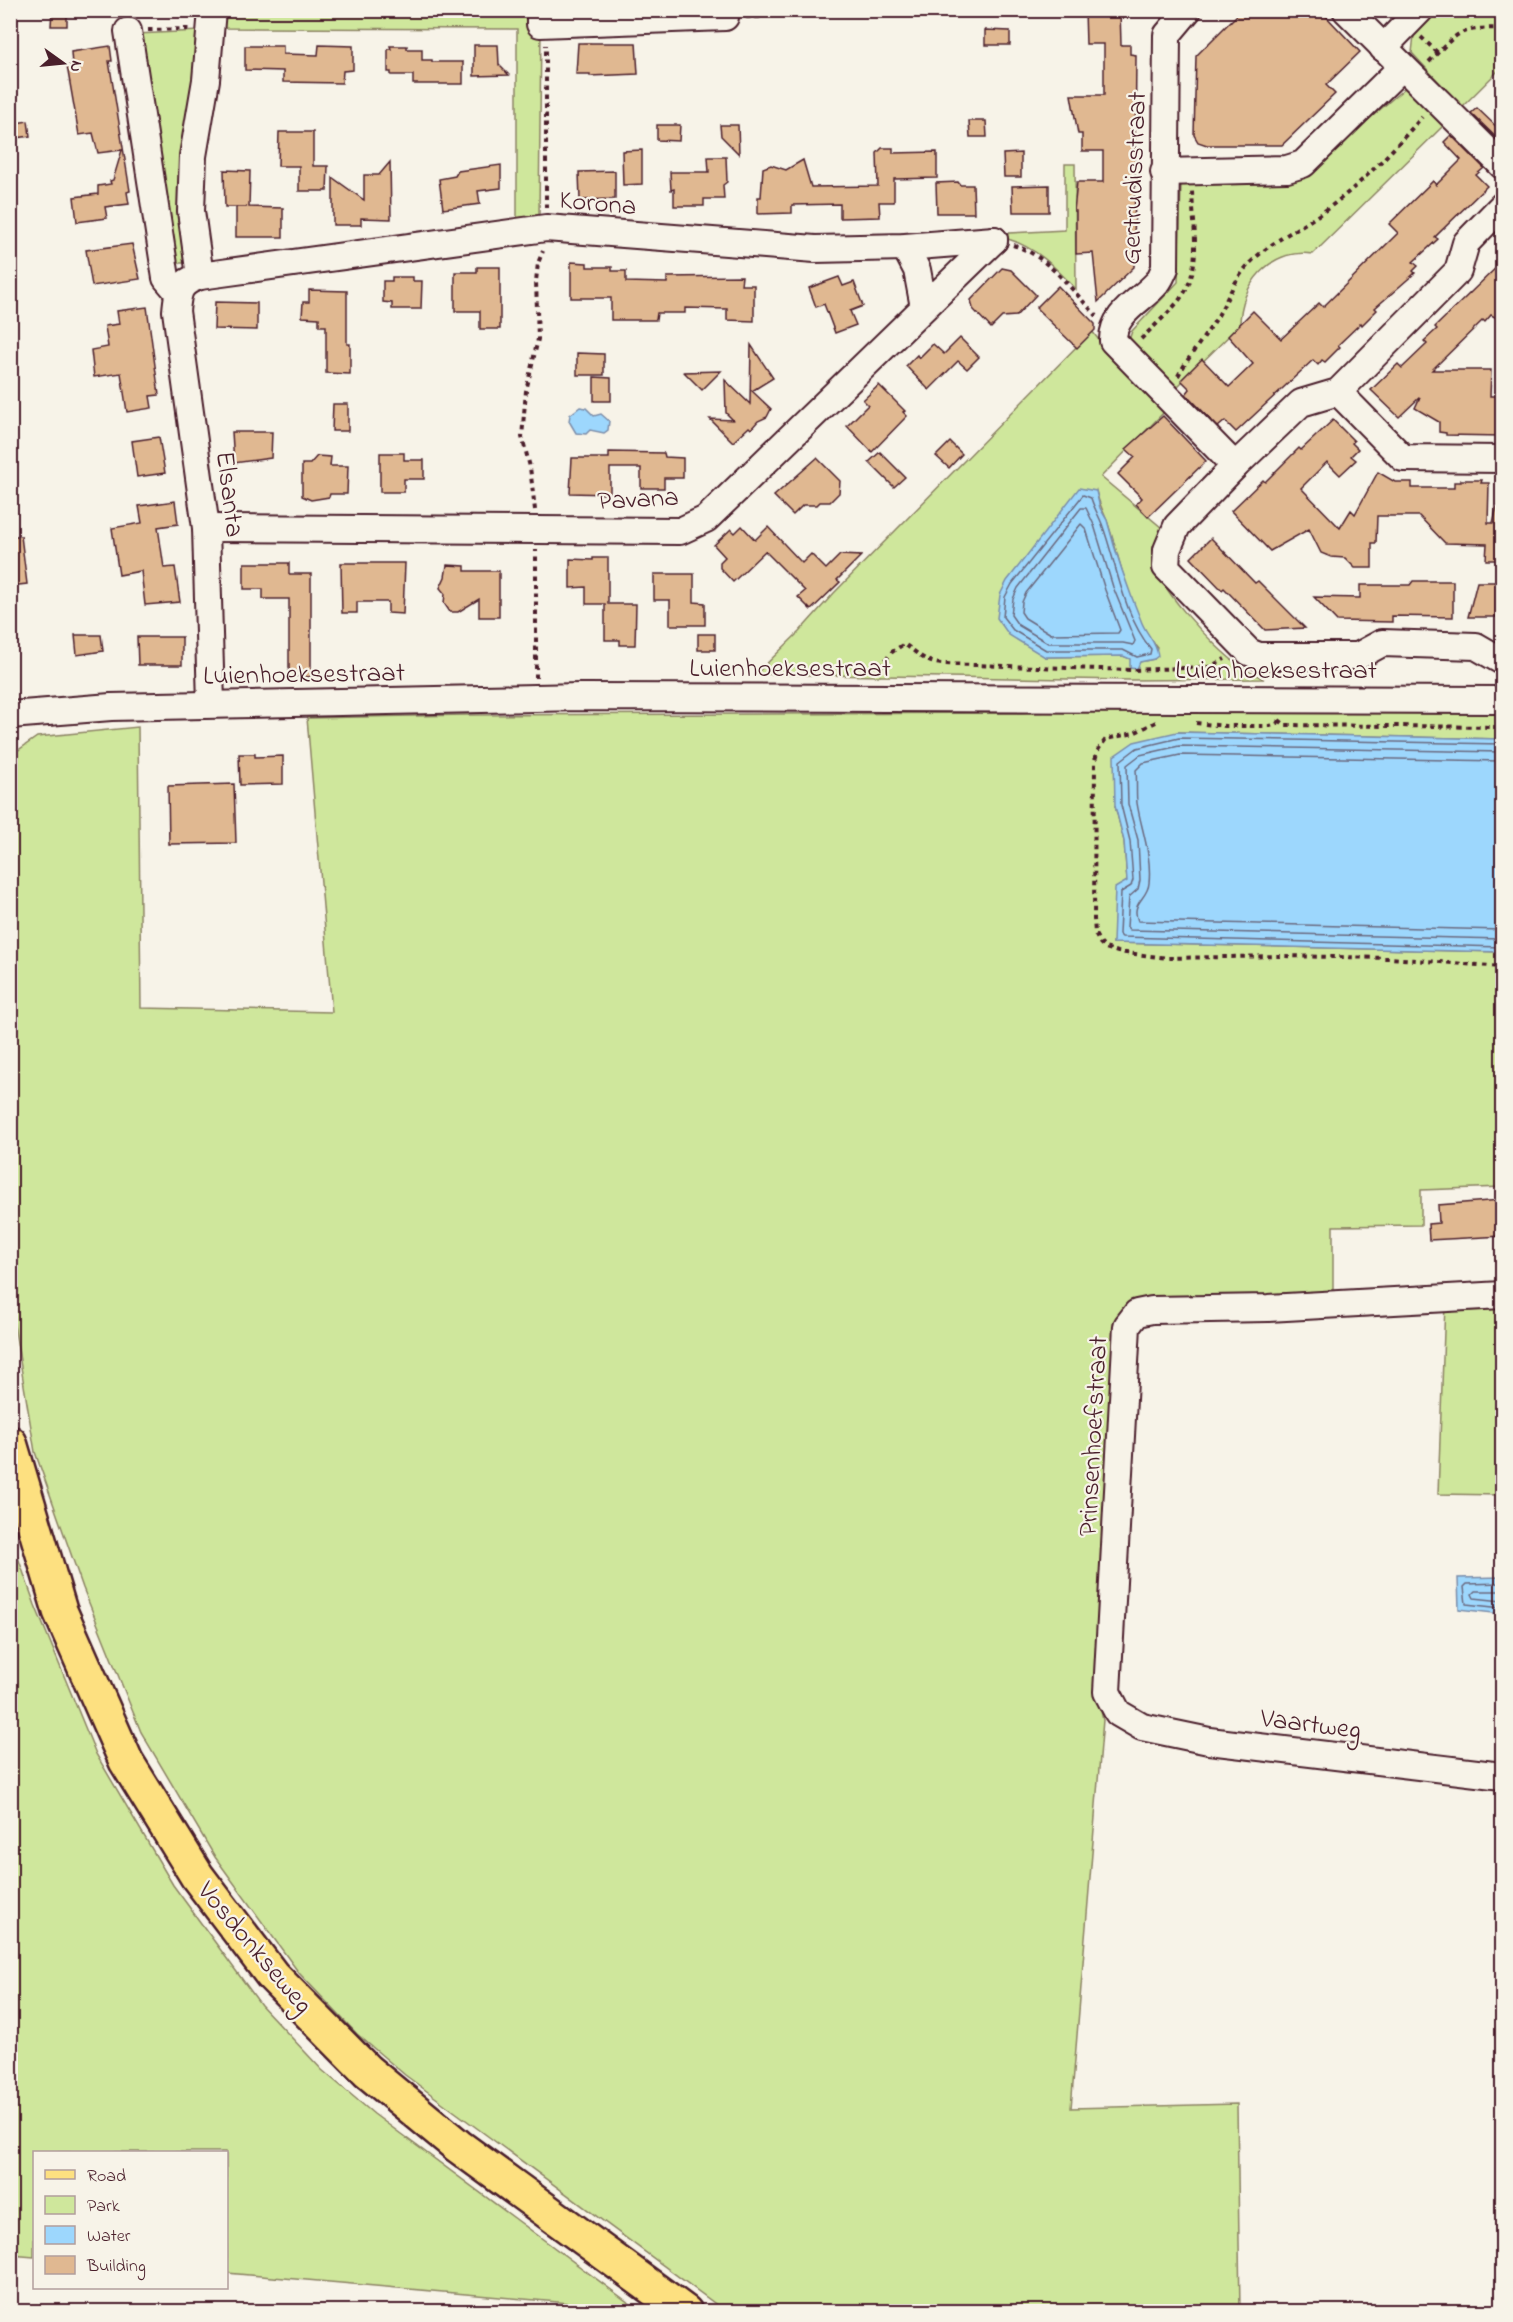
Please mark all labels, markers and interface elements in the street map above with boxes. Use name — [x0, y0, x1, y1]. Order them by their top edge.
north arrow — [33, 33, 93, 93]
text: N — [63, 58, 89, 75]
street label: Gertrudisstraat — [1113, 91, 1158, 265]
street label: Korona — [558, 182, 638, 227]
street label: Elsanta — [204, 449, 253, 539]
street label: Pavana — [596, 479, 680, 522]
street label: Luienhoeksestraat — [689, 650, 891, 689]
street label: Luienhoeksestraat — [1175, 652, 1377, 691]
street label: Luienhoeksestraat — [203, 654, 405, 697]
street label: Prinsenhoefstraat — [1070, 1335, 1119, 1537]
street label: Vaartweg — [1257, 1700, 1363, 1751]
street label: Vosdonkseweg — [186, 1873, 321, 2023]
legend — [33, 2151, 228, 2289]
text: Road — [87, 2164, 126, 2190]
text: Park — [87, 2194, 120, 2220]
text: Water — [87, 2224, 131, 2250]
text: Building — [86, 2254, 146, 2281]

